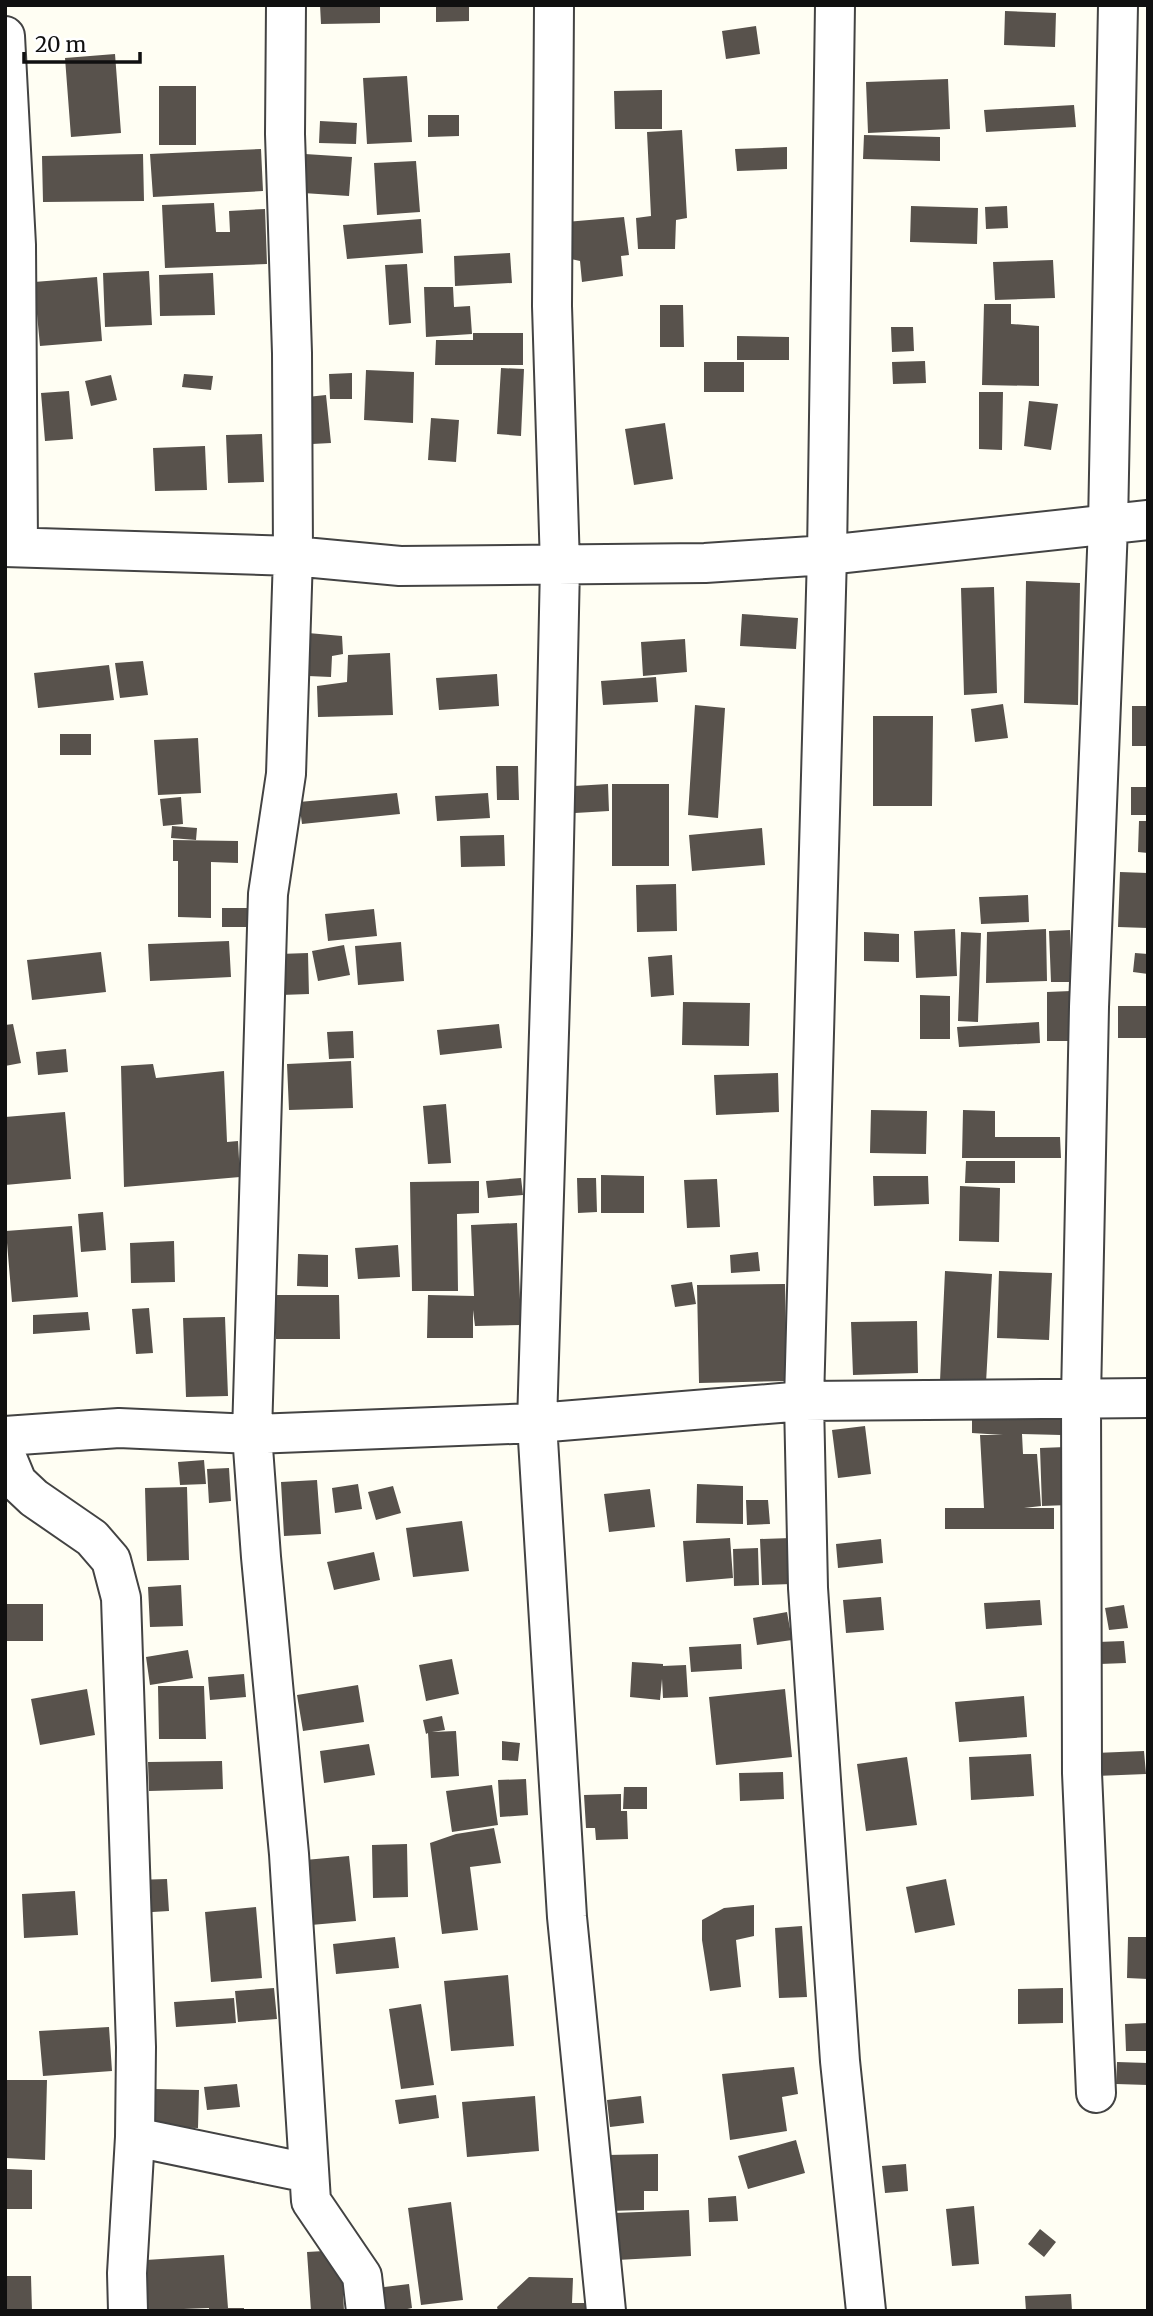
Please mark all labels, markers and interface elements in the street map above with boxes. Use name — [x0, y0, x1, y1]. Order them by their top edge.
scale bar — [24, 21, 140, 65]
text: 20 m — [35, 31, 87, 58]

